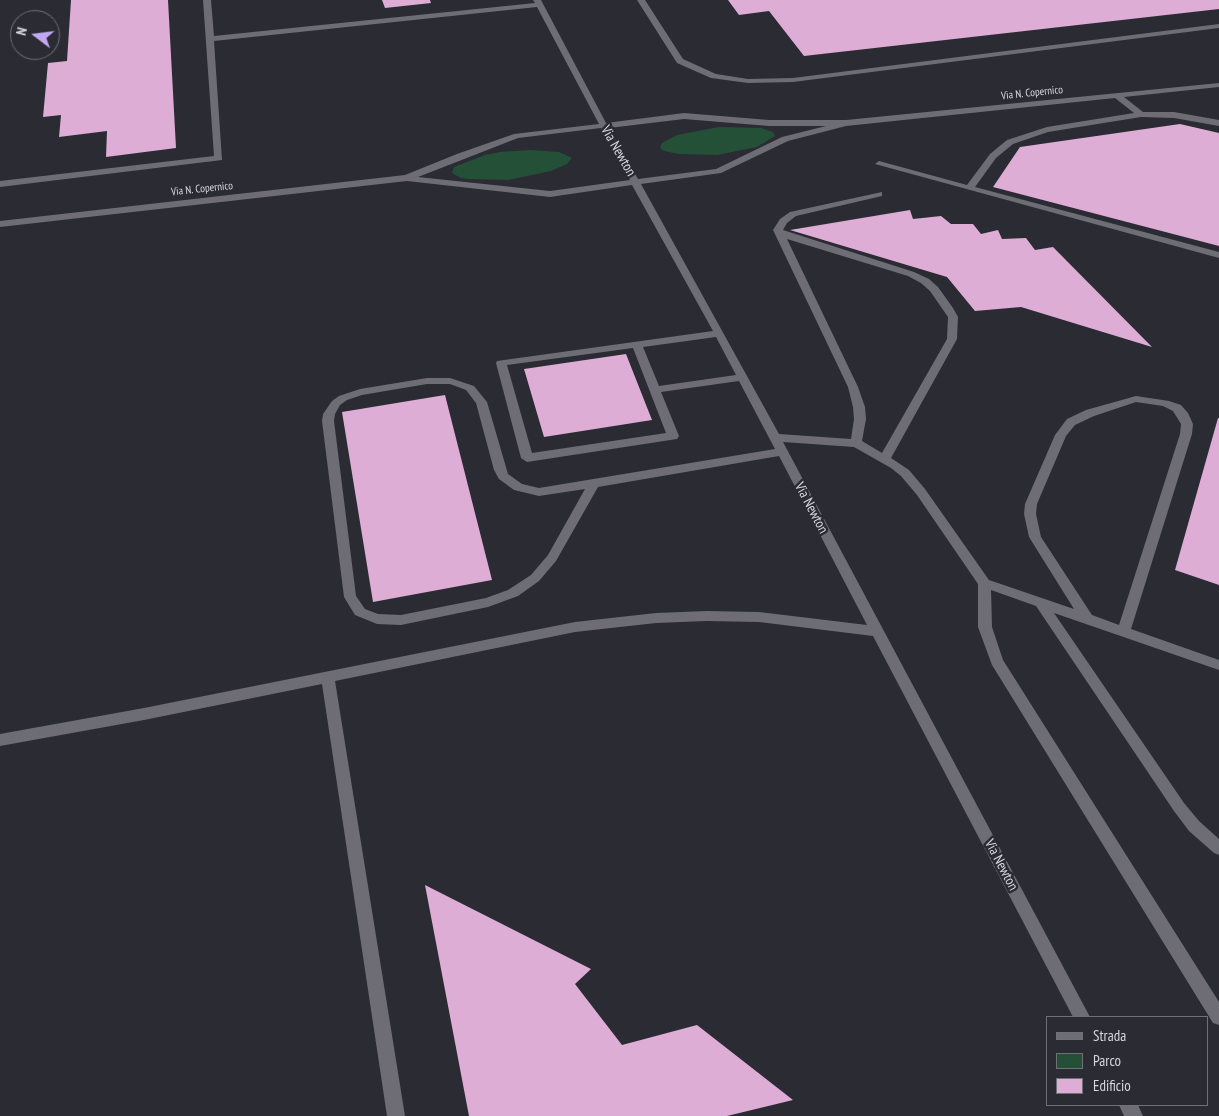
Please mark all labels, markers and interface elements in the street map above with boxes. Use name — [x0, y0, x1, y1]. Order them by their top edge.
north arrow — [10, 10, 60, 60]
text: N — [12, 25, 31, 37]
street label: Via N. Copernico — [1001, 83, 1063, 103]
street label: Via Newton — [597, 123, 639, 179]
street label: Via N. Copernico — [171, 179, 233, 199]
street label: Via Newton — [791, 480, 831, 536]
street label: Via Newton — [981, 837, 1021, 893]
legend — [1046, 1016, 1209, 1106]
text: Strada — [1093, 1026, 1126, 1045]
text: Parco — [1093, 1051, 1121, 1070]
text: Edificio — [1093, 1076, 1131, 1095]

